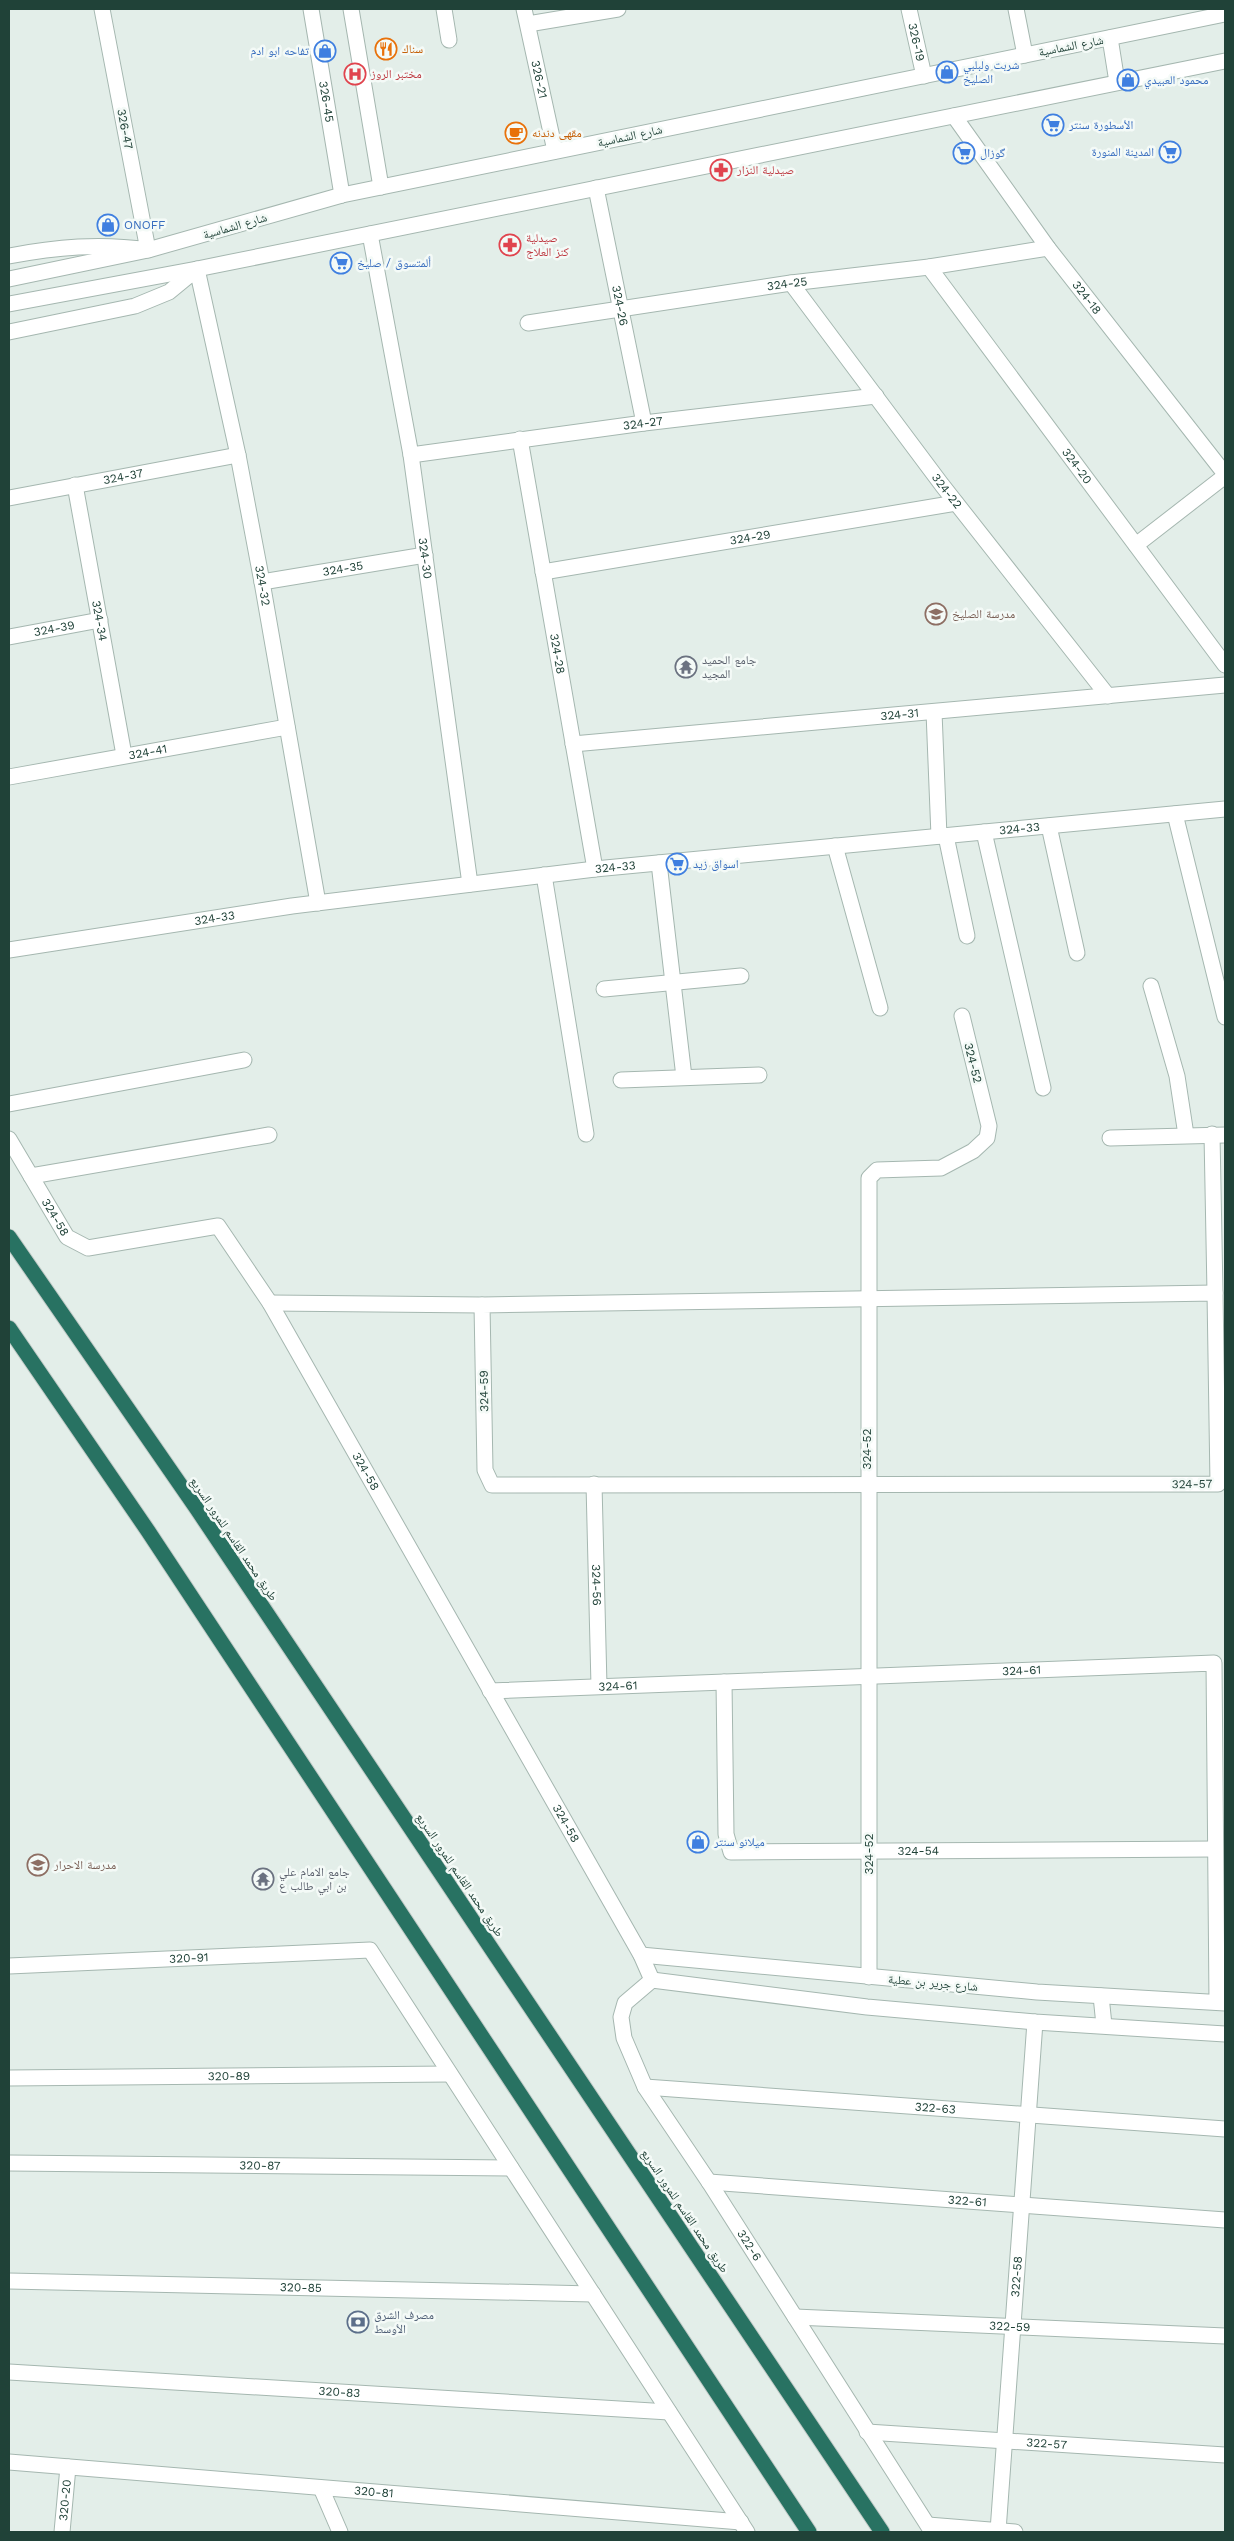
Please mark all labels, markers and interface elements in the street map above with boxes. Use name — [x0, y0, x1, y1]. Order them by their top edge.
street label: 326-19 — [905, 22, 928, 63]
street label: شارع الشماسية — [1037, 33, 1105, 60]
restaurant icon: سناك — [374, 37, 398, 61]
shop icon: تفاحه ابو ادم — [313, 39, 337, 63]
place label: سناك — [402, 42, 423, 56]
place label: تفاحه ابو ادم — [250, 44, 309, 59]
place label: شربت ولبلبي الصليخ — [963, 58, 1019, 86]
street label: 326-21 — [528, 59, 550, 100]
shop icon: شربت ولبلبي الصليخ — [935, 60, 959, 84]
hospital icon: مختبر الروز — [343, 62, 367, 86]
place label: مختبر الروز — [370, 67, 422, 81]
shop icon: محمود العبيدي — [1116, 68, 1140, 92]
place label: محمود العبيدي — [1144, 73, 1208, 90]
street label: 326-45 — [316, 80, 337, 123]
street label: 326-47 — [114, 108, 136, 151]
supermarket icon: الأسطورة سنتر — [1041, 113, 1065, 137]
place label: الأسطورة سنتر — [1068, 118, 1133, 132]
cafe icon: مقهى دندنه — [504, 121, 528, 145]
street label: شارع الشماسية — [596, 122, 664, 151]
place label: مقهى دندنه — [532, 126, 582, 140]
supermarket icon: المدينة المنورة — [1158, 140, 1182, 164]
supermarket icon: گوزال — [952, 141, 976, 165]
place label: المدينة المنورة — [1092, 145, 1154, 159]
place label: گوزال — [980, 146, 1005, 160]
pharmacy icon: صيدلية النزار — [709, 158, 733, 182]
place label: صيدلية النزار — [736, 163, 794, 177]
street label: شارع الشماسية — [201, 210, 269, 243]
shop icon: ONOFF — [96, 213, 120, 237]
place label: ONOFF — [124, 218, 165, 232]
place label: صيدلية كنز العلاج — [526, 231, 569, 259]
pharmacy icon: صيدلية كنز العلاج — [498, 233, 522, 257]
supermarket icon: ألمتسوق / صليخ — [329, 251, 353, 275]
place label: ألمتسوق / صليخ — [357, 256, 431, 270]
street label: 324-25 — [766, 274, 808, 294]
street label: 324-18 — [1069, 278, 1104, 317]
street label: 324-26 — [609, 284, 631, 327]
street label: 324-27 — [622, 414, 664, 433]
street label: 324-20 — [1059, 445, 1095, 487]
street label: 324-37 — [102, 466, 144, 487]
street label: 324-22 — [929, 471, 965, 511]
street label: 324-29 — [729, 527, 772, 548]
street label: 324-30 — [415, 537, 435, 580]
street label: 324-35 — [322, 558, 364, 579]
street label: 324-32 — [252, 564, 273, 607]
street label: 324-34 — [89, 599, 110, 642]
school or university icon: مدرسة الصليخ — [924, 602, 948, 626]
place label: مدرسة الصليخ — [952, 607, 1015, 621]
street label: 324-39 — [33, 618, 76, 639]
street label: 324-28 — [547, 632, 568, 675]
place label: جامع الحميد المجيد — [702, 653, 757, 681]
temple icon: جامع الحميد المجيد — [674, 655, 698, 679]
street label: 324-31 — [880, 706, 920, 723]
street label: 324-41 — [127, 742, 168, 762]
street label: 324-33 — [998, 820, 1040, 837]
supermarket icon: اسواق زيد — [665, 852, 689, 876]
place label: اسواق زيد — [693, 857, 739, 871]
street label: 324-33 — [594, 858, 636, 876]
street label: 324-33 — [193, 908, 236, 928]
street label: 324-52 — [961, 1041, 985, 1085]
street label: 324-58 — [39, 1196, 72, 1239]
street label: 324-59 — [477, 1370, 491, 1412]
street label: 324-52 — [860, 1428, 874, 1470]
street label: 324-58 — [349, 1450, 382, 1493]
street label: طريق محمد القاسم للمرور السريع — [187, 1475, 281, 1604]
street label: 324-57 — [1171, 1477, 1213, 1491]
street label: 324-56 — [589, 1564, 604, 1606]
street label: 324-61 — [1002, 1663, 1041, 1678]
street label: 324-61 — [598, 1678, 638, 1694]
street label: 324-58 — [550, 1802, 582, 1845]
street label: طريق محمد القاسم للمرور السريع — [413, 1811, 507, 1940]
shop icon: ميلانو سنتر — [686, 1830, 710, 1854]
street label: 324-52 — [862, 1833, 876, 1875]
place label: ميلانو سنتر — [713, 1835, 765, 1849]
street label: 324-54 — [898, 1844, 939, 1858]
school or university icon: مدرسة الاحرار — [26, 1853, 50, 1877]
place label: مدرسة الاحرار — [53, 1858, 116, 1872]
place label: جامع الامام علي بن ابي طالب ع — [279, 1865, 350, 1896]
temple icon: جامع الامام علي بن ابي طالب ع — [251, 1867, 275, 1891]
street label: 320-91 — [169, 1950, 209, 1966]
street label: شارع جرير بن عطية — [887, 1972, 979, 1995]
street label: 320-89 — [208, 2069, 250, 2083]
street label: 322-63 — [914, 2100, 956, 2116]
street label: طريق محمد القاسم للمرور السريع — [638, 2147, 732, 2276]
street label: 320-87 — [239, 2158, 281, 2173]
street label: 322-61 — [947, 2193, 987, 2209]
street label: 322-6 — [734, 2227, 764, 2263]
street label: 322-58 — [1008, 2256, 1025, 2298]
street label: 320-85 — [280, 2280, 322, 2295]
place label: مصرف الشرق الأوسط — [374, 2308, 434, 2336]
bank icon: مصرف الشرق الأوسط — [346, 2310, 370, 2334]
street label: 322-59 — [989, 2319, 1031, 2334]
street label: 320-83 — [318, 2384, 361, 2400]
street label: 322-57 — [1026, 2435, 1068, 2452]
street label: 320-20 — [56, 2479, 74, 2521]
street label: 320-81 — [353, 2483, 394, 2500]

